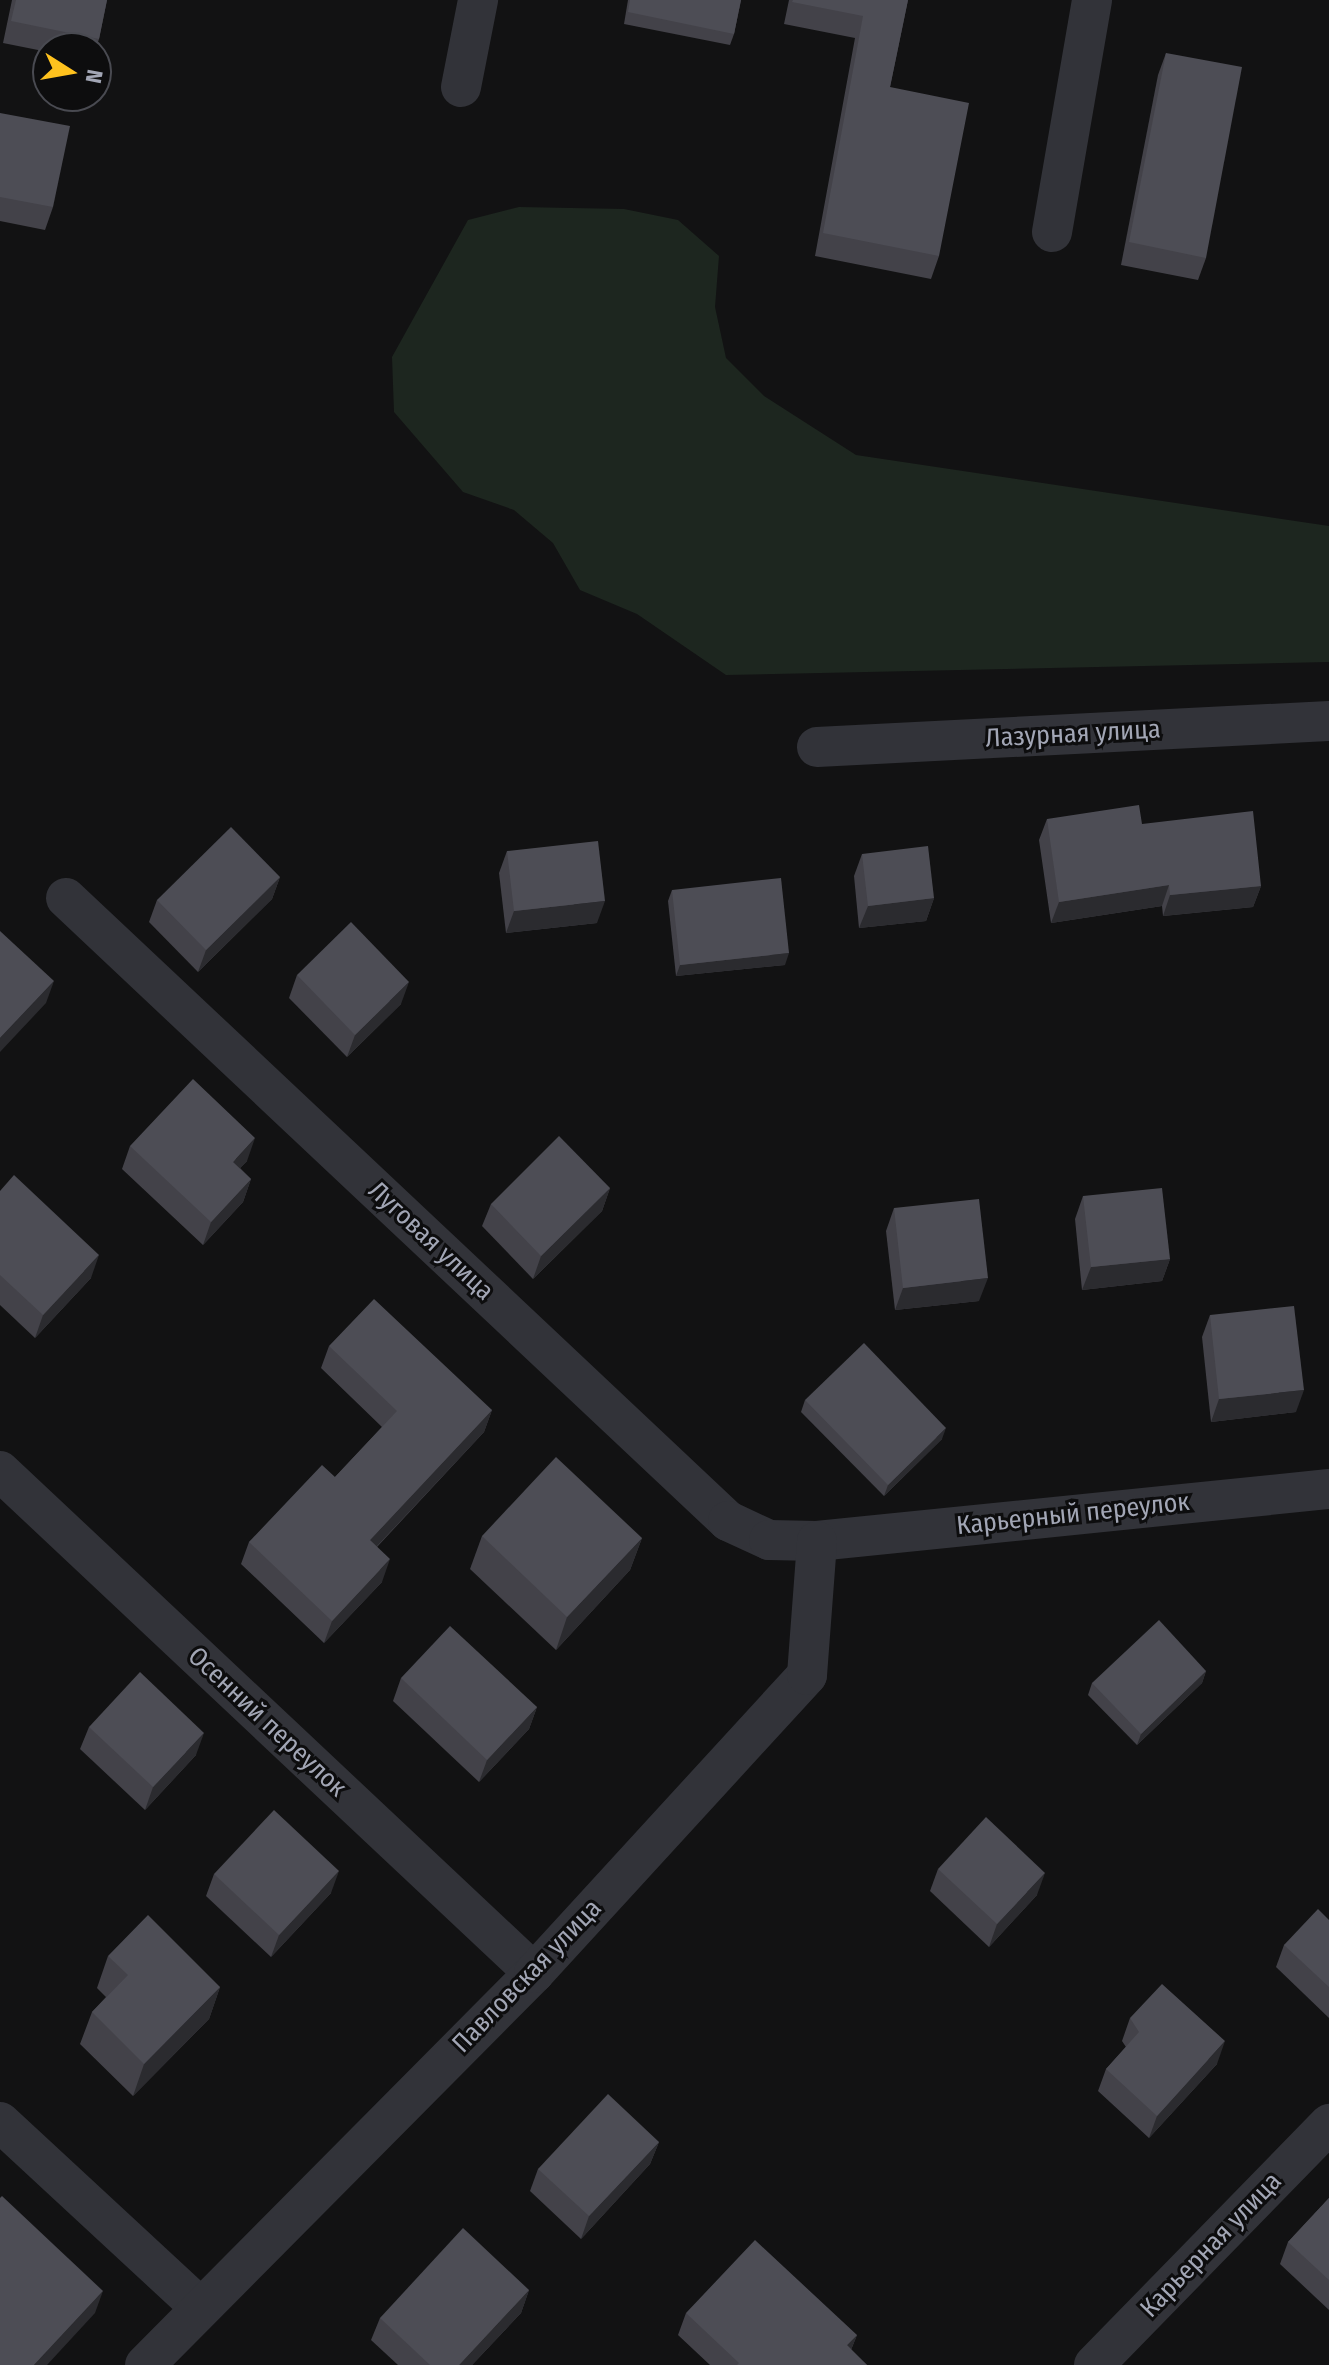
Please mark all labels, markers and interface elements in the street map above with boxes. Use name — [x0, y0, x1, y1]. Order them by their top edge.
north arrow — [32, 32, 112, 112]
text: N — [80, 67, 109, 85]
street label: Лазурная улица — [985, 714, 1161, 754]
street label: Луговая улица — [362, 1175, 500, 1307]
street label: Карьерный переулок — [955, 1486, 1191, 1542]
street label: Осенний переулок — [181, 1641, 353, 1803]
street label: Павловская улица — [446, 1893, 608, 2059]
street label: Карьерная улица — [1134, 2166, 1288, 2324]

